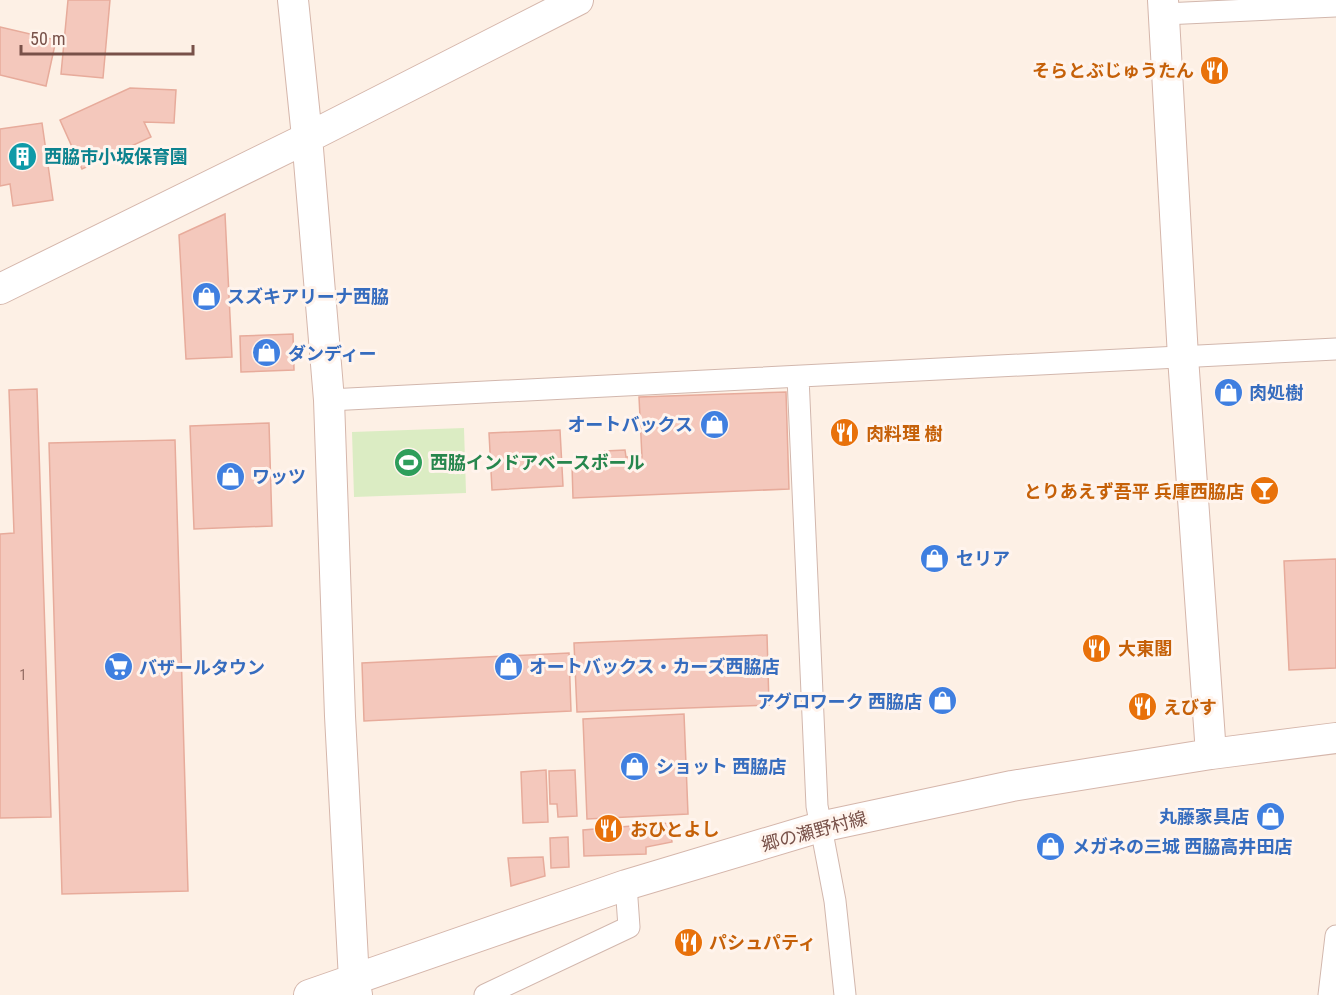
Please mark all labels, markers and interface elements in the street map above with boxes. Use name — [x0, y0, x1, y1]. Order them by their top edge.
scale bar — [21, 18, 194, 56]
text: 50 m — [30, 28, 65, 49]
restaurant icon: そらとぶじゅうたん — [1199, 54, 1231, 86]
place label: そらとぶじゅうたん — [1032, 60, 1194, 81]
building icon: 西脇市小坂保育園 — [7, 140, 39, 172]
place label: 西脇市小坂保育園 — [44, 146, 188, 167]
shop icon: スズキアリーナ西脇 — [190, 280, 222, 312]
place label: スズキアリーナ西脇 — [227, 286, 389, 307]
shop icon: ダンディー — [251, 337, 283, 369]
place label: ダンディー — [288, 343, 377, 364]
shop icon: 肉処樹 — [1212, 376, 1244, 408]
place label: 肉処樹 — [1249, 382, 1303, 403]
shop icon: オートバックス — [698, 408, 730, 440]
place label: オートバックス — [568, 414, 693, 435]
restaurant icon: 肉料理 樹 — [829, 417, 861, 449]
place label: 肉料理 樹 — [866, 423, 942, 444]
sports icon: 西脇インドアベースボール — [393, 446, 425, 478]
place label: 西脇インドアベースボール — [430, 452, 645, 473]
shop icon: ワッツ — [215, 460, 247, 492]
place label: ワッツ — [252, 466, 306, 487]
bar icon: とりあえず吾平 兵庫西脇店 — [1249, 475, 1281, 507]
place label: とりあえず吾平 兵庫西脇店 — [1024, 481, 1244, 502]
shop icon: セリア — [919, 542, 951, 574]
place label: セリア — [956, 548, 1010, 569]
restaurant icon: 大東閣 — [1081, 632, 1113, 664]
place label: 大東閣 — [1118, 638, 1172, 659]
shop icon: オートバックス・カーズ西脇店 — [492, 650, 524, 682]
supermarket icon: バザールタウン — [102, 651, 134, 683]
place label: オートバックス・カーズ西脇店 — [529, 656, 780, 677]
place label: バザールタウン — [139, 657, 265, 678]
house number: 1 — [19, 666, 27, 684]
shop icon: アグロワーク 西脇店 — [927, 685, 959, 717]
place label: アグロワーク 西脇店 — [757, 691, 922, 712]
restaurant icon: えびす — [1126, 691, 1158, 723]
place label: えびす — [1163, 697, 1217, 718]
shop icon: ショット 西脇店 — [619, 750, 651, 782]
place label: ショット 西脇店 — [656, 756, 786, 777]
shop icon: 丸藤家具店 — [1254, 800, 1286, 832]
place label: 丸藤家具店 — [1159, 806, 1249, 827]
street label: 郷の瀬野村線 — [759, 807, 869, 855]
restaurant icon: おひとよし — [593, 813, 625, 845]
place label: おひとよし — [630, 819, 719, 840]
shop icon: メガネの三城 西脇高井田店 — [1035, 830, 1067, 862]
place label: メガネの三城 西脇高井田店 — [1072, 836, 1292, 857]
restaurant icon: パシュパティ — [672, 926, 704, 958]
place label: パシュパティ — [709, 932, 816, 953]

